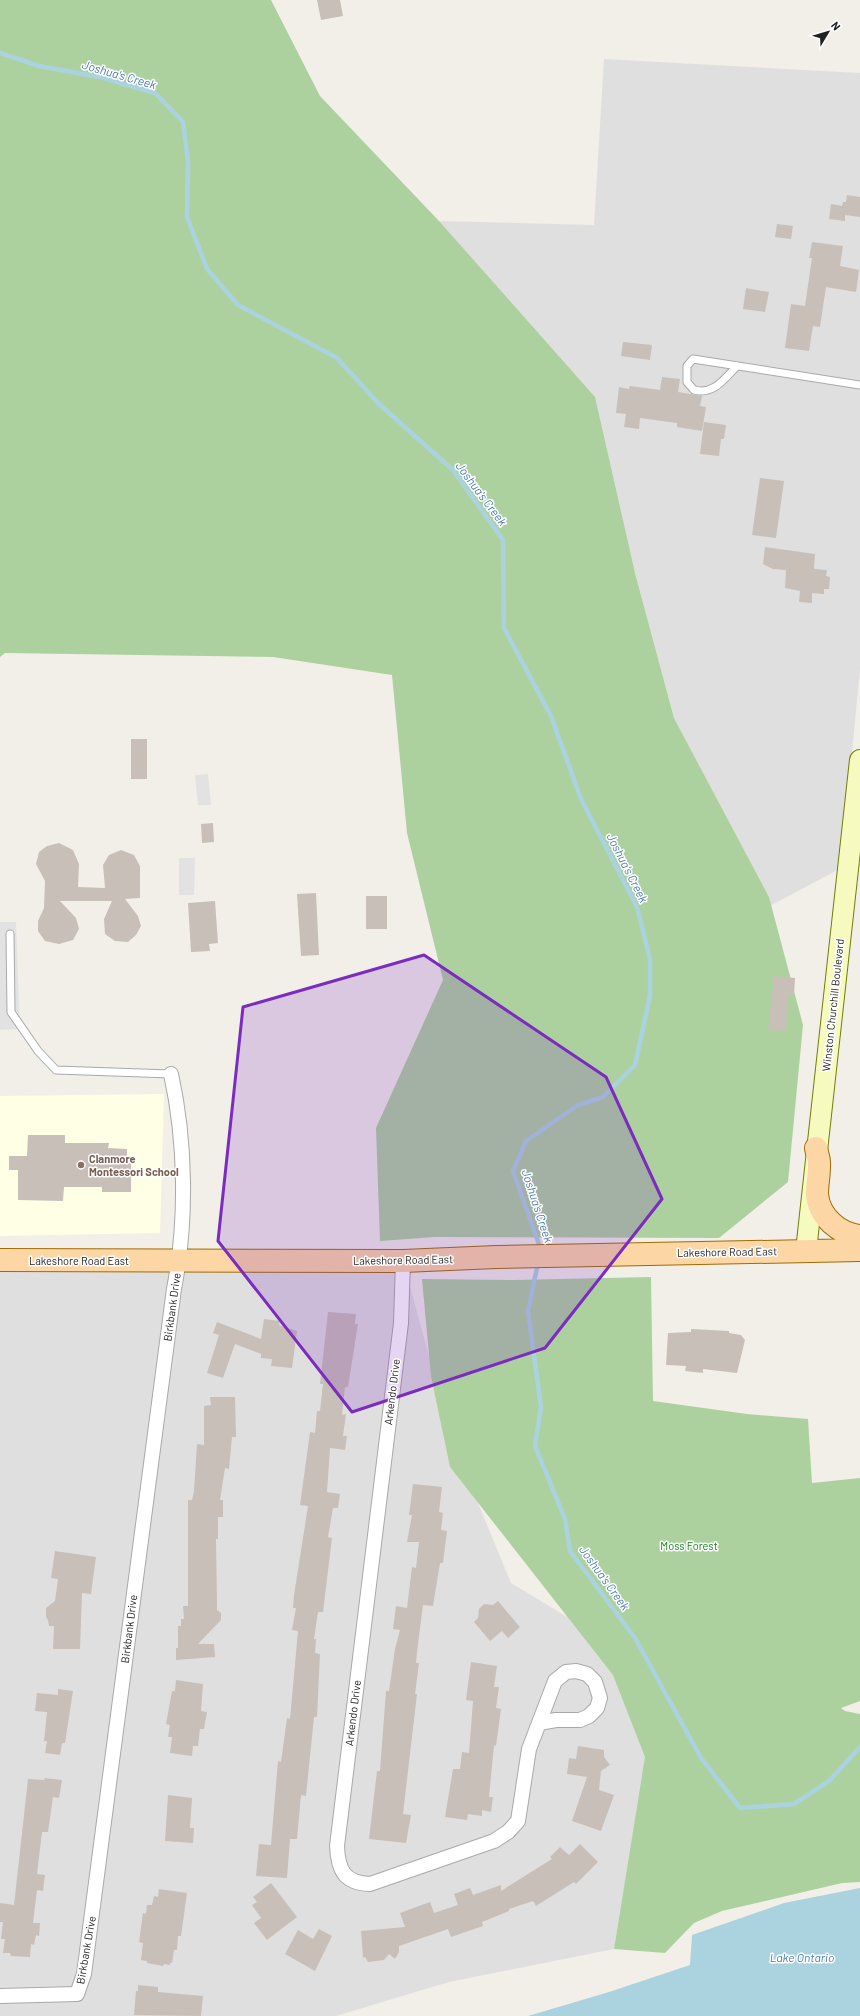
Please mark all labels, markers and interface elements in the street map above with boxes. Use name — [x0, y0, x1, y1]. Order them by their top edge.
north arrow — [808, 12, 848, 52]
text: N — [829, 19, 844, 32]
water label: Joshua's Creek — [81, 57, 158, 91]
water label: Joshua's Creek — [453, 459, 510, 528]
water label: Joshua's Creek — [604, 830, 651, 905]
street label: Winston Churchill Boulevard — [819, 938, 846, 1072]
place label: Clanmore Montessori School — [89, 1152, 179, 1178]
marker: Clanmore Montessori School — [76, 1160, 86, 1170]
water label: Joshua's Creek — [520, 1167, 556, 1244]
street label: Lakeshore Road East — [677, 1244, 777, 1259]
street label: Lakeshore Road East — [353, 1252, 453, 1267]
street label: Lakeshore Road East — [29, 1254, 129, 1267]
street label: Birkbank Drive — [160, 1272, 183, 1342]
street label: Arkendo Drive — [381, 1358, 402, 1426]
park label: Moss Forest — [660, 1539, 718, 1552]
water label: Joshua's Creek — [577, 1542, 633, 1612]
street label: Birkbank Drive — [118, 1594, 139, 1664]
street label: Arkendo Drive — [342, 1679, 363, 1747]
street label: Birkbank Drive — [73, 1915, 98, 1985]
water label: Lake Ontario — [770, 1950, 834, 1964]

